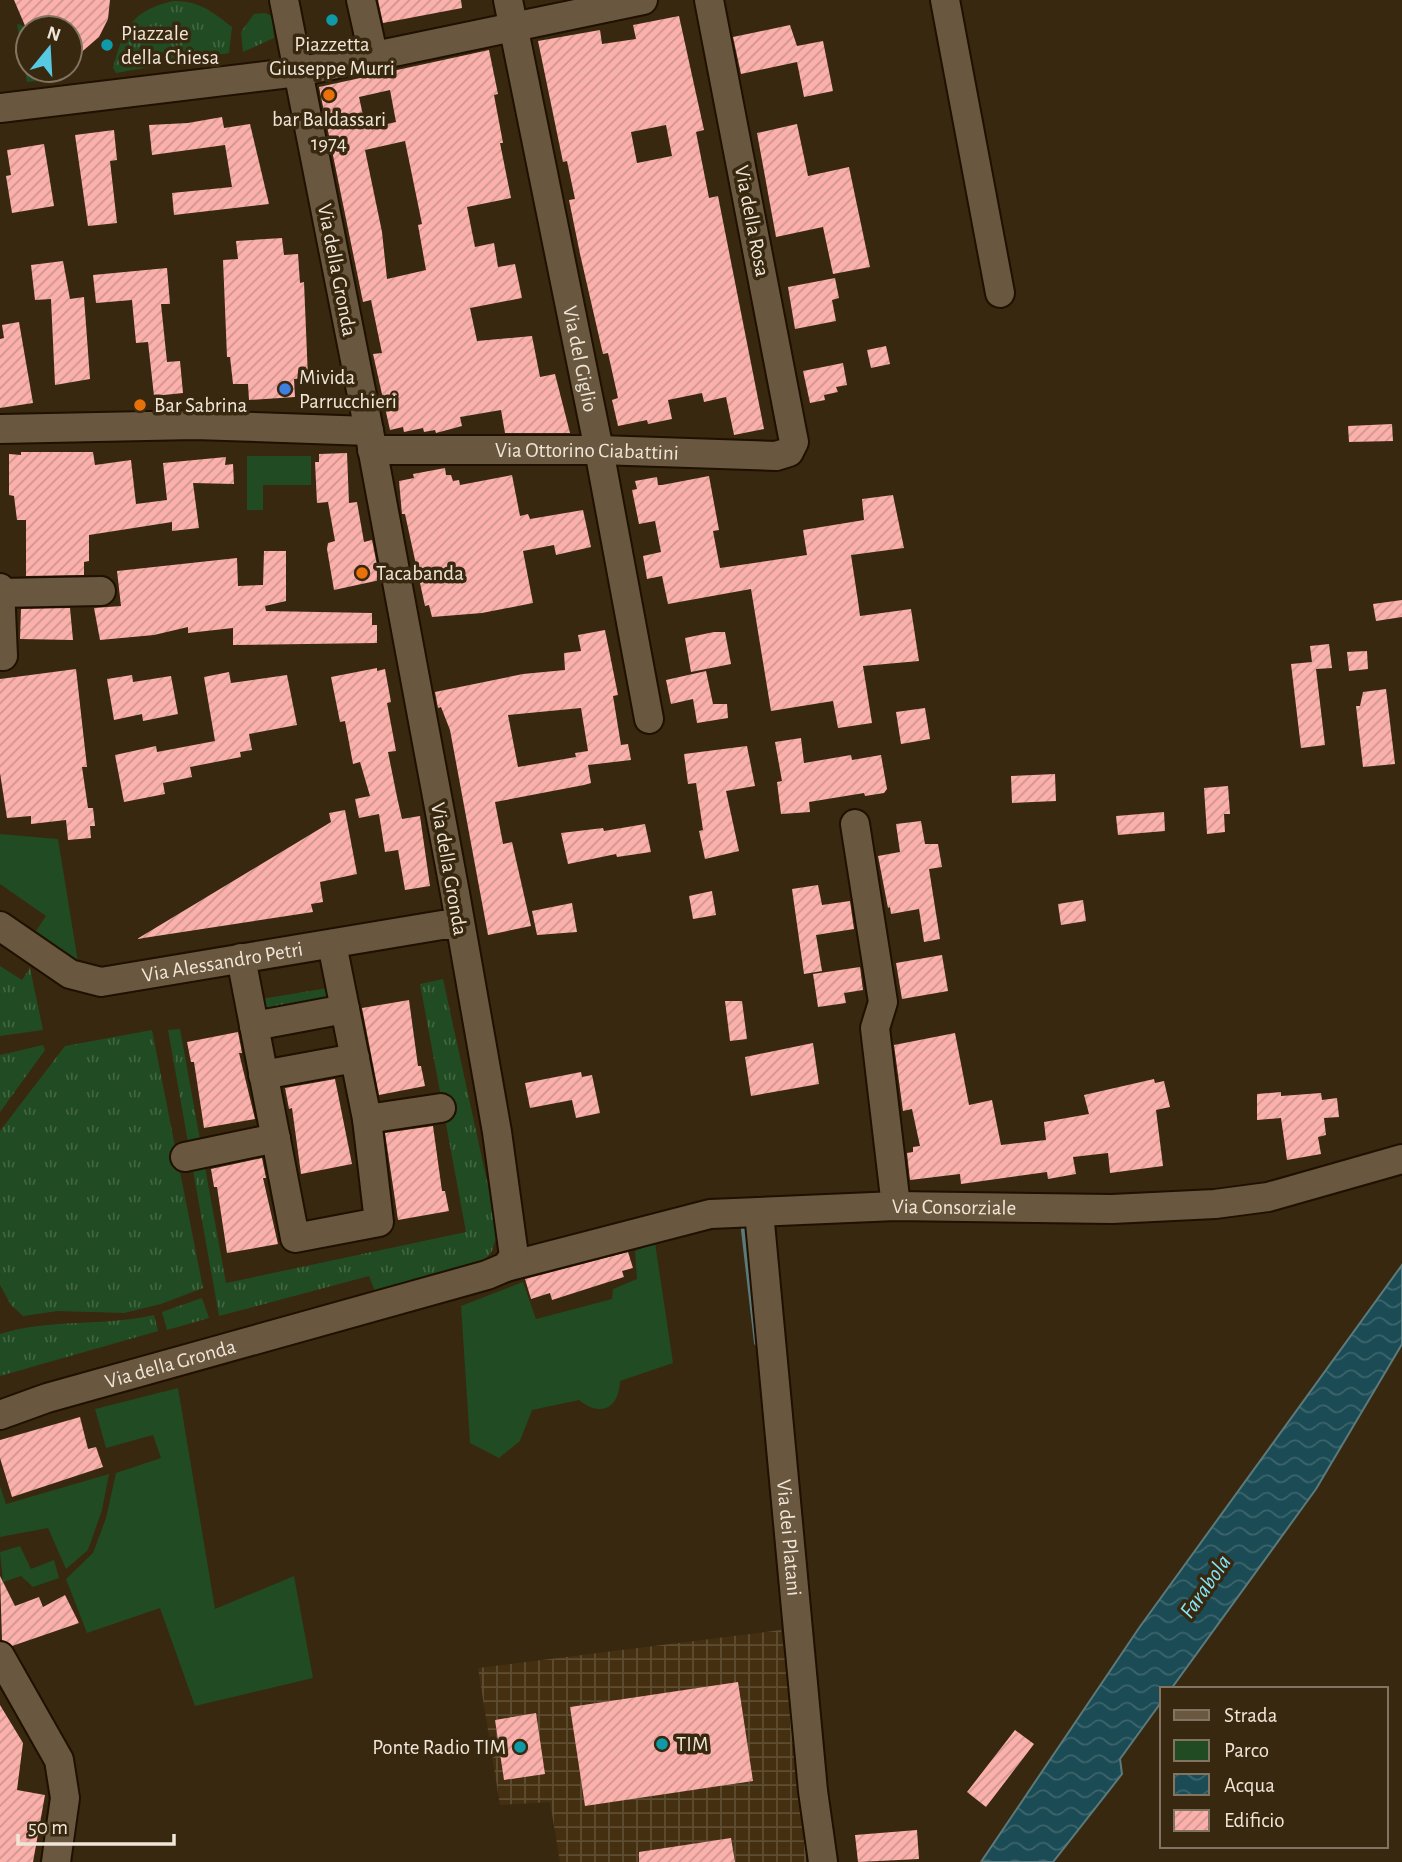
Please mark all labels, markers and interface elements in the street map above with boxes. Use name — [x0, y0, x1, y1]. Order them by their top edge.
marker: Piazzetta Giuseppe Murri — [324, 12, 340, 28]
north arrow — [14, 14, 84, 84]
text: N — [45, 23, 63, 45]
place label: Piazzale della Chiesa — [121, 23, 219, 68]
place label: Piazzetta Giuseppe Murri — [269, 34, 395, 79]
marker: Piazzale della Chiesa — [99, 37, 115, 53]
marker: bar Baldassari 1974 — [321, 87, 337, 103]
place label: bar Baldassari 1974 — [272, 109, 386, 154]
street label: Via della Rosa — [731, 164, 773, 279]
street label: Via della Gronda — [314, 202, 360, 338]
street label: Via del Giglio — [560, 304, 602, 414]
place label: Mivida Parrucchieri — [299, 367, 397, 412]
marker: Mivida Parrucchieri — [277, 381, 293, 397]
place label: Bar Sabrina — [154, 395, 247, 416]
marker: Bar Sabrina — [132, 397, 148, 413]
street label: Via Ottorino Ciabattini — [495, 439, 679, 463]
place label: Tacabanda — [376, 563, 464, 584]
marker: Tacabanda — [354, 565, 370, 581]
street label: Via della Gronda — [427, 801, 471, 937]
street label: Via Alessandro Petri — [140, 938, 304, 985]
street label: Via Consorziale — [892, 1195, 1016, 1218]
street label: Via della Gronda — [103, 1335, 238, 1392]
street label: Via dei Platani — [773, 1478, 805, 1597]
water label: Farabola — [1176, 1551, 1236, 1623]
legend — [1160, 1687, 1388, 1848]
text: Strada — [1224, 1705, 1278, 1726]
place label: TIM — [676, 1734, 709, 1755]
marker: TIM — [654, 1736, 670, 1752]
place label: Ponte Radio TIM — [372, 1737, 506, 1758]
marker: Ponte Radio TIM — [512, 1739, 528, 1755]
text: Parco — [1224, 1740, 1269, 1761]
text: Acqua — [1224, 1775, 1275, 1796]
scale bar — [18, 1802, 173, 1846]
text: Edificio — [1224, 1810, 1285, 1831]
text: 50 m — [28, 1817, 68, 1838]

